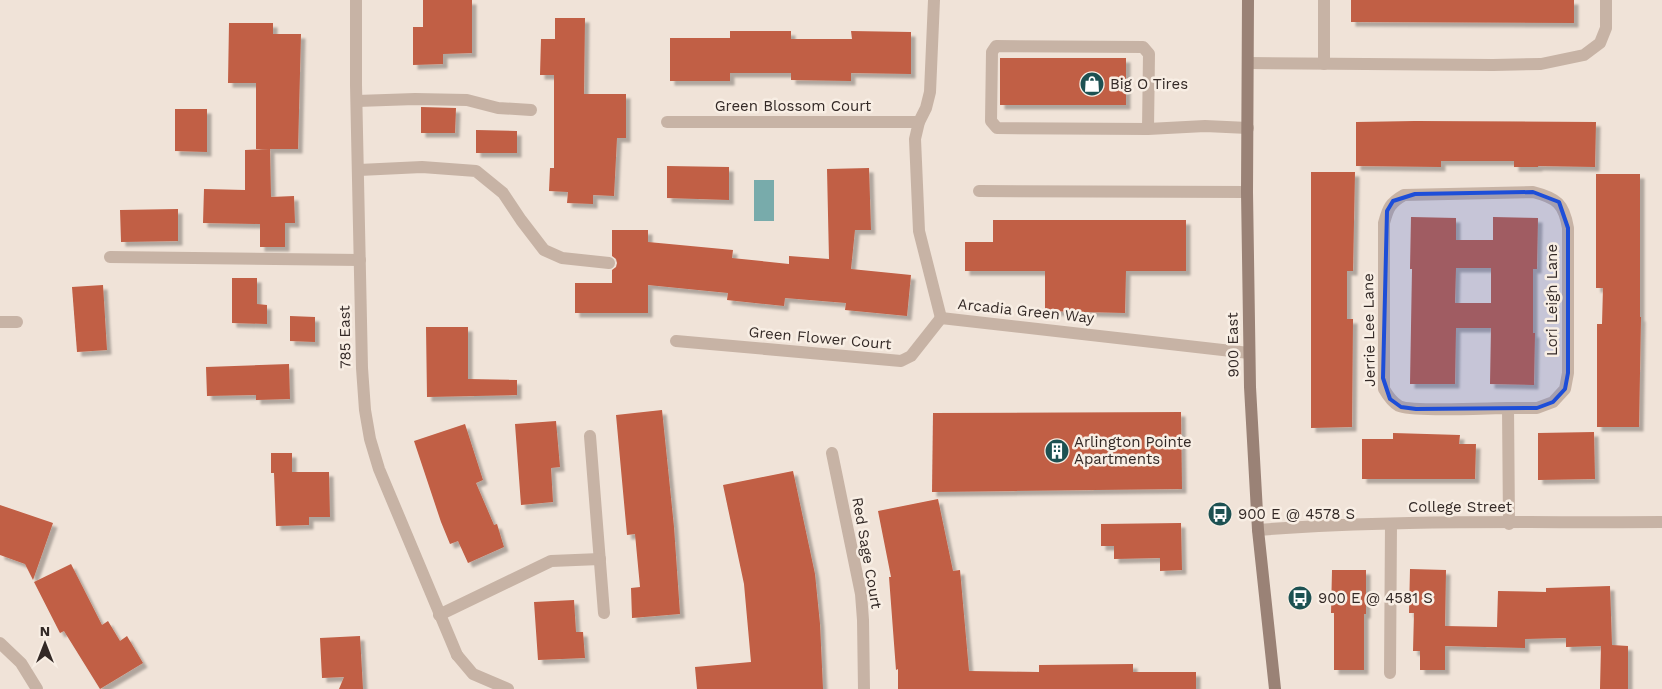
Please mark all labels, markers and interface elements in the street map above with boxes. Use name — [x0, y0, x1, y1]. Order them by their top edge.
shop icon: Big O Tires — [1079, 71, 1105, 97]
place label: Big O Tires — [1110, 75, 1188, 93]
street label: Green Blossom Court — [715, 97, 872, 115]
street label: Lori Leigh Lane — [1543, 244, 1561, 356]
street label: Jerrie Lee Lane — [1359, 273, 1379, 387]
street label: Arcadia Green Way — [957, 295, 1095, 327]
street label: 785 East — [335, 304, 355, 369]
street label: 900 East — [1223, 311, 1243, 378]
street label: Green Flower Court — [748, 323, 893, 353]
place label: Arlington Pointe Apartments — [1074, 433, 1192, 468]
building icon: Arlington Pointe Apartments — [1044, 438, 1070, 464]
street label: Red Sage Court — [848, 496, 886, 611]
street label: College Street — [1408, 498, 1513, 516]
bus stop icon: 900 E @ 4578 S — [1207, 501, 1233, 527]
place label: 900 E @ 4578 S — [1238, 505, 1355, 523]
bus stop icon: 900 E @ 4581 S — [1287, 585, 1313, 611]
place label: 900 E @ 4581 S — [1318, 589, 1433, 607]
north arrow — [20, 619, 70, 669]
text: N — [40, 623, 50, 639]

